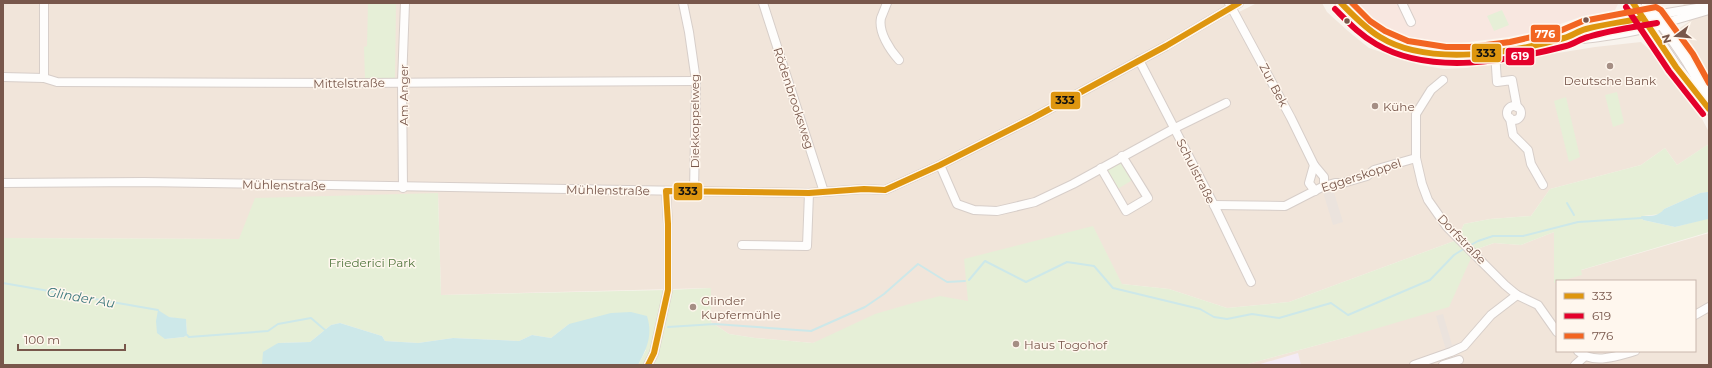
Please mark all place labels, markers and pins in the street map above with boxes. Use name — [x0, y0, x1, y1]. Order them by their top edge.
unlabelled marker — [1581, 15, 1591, 25]
unlabelled marker — [1342, 16, 1352, 26]
marker: Deutsche Bank — [1605, 61, 1615, 71]
place label: Deutsche Bank — [1564, 73, 1657, 88]
place label: Kühe — [1383, 99, 1415, 114]
marker: Kühe — [1370, 101, 1380, 111]
place label: Glinder Kupfermühle — [701, 293, 781, 322]
marker: Glinder Kupfermühle — [688, 302, 698, 312]
place label: Haus Togohof — [1024, 337, 1108, 352]
marker: Haus Togohof — [1011, 339, 1021, 349]

